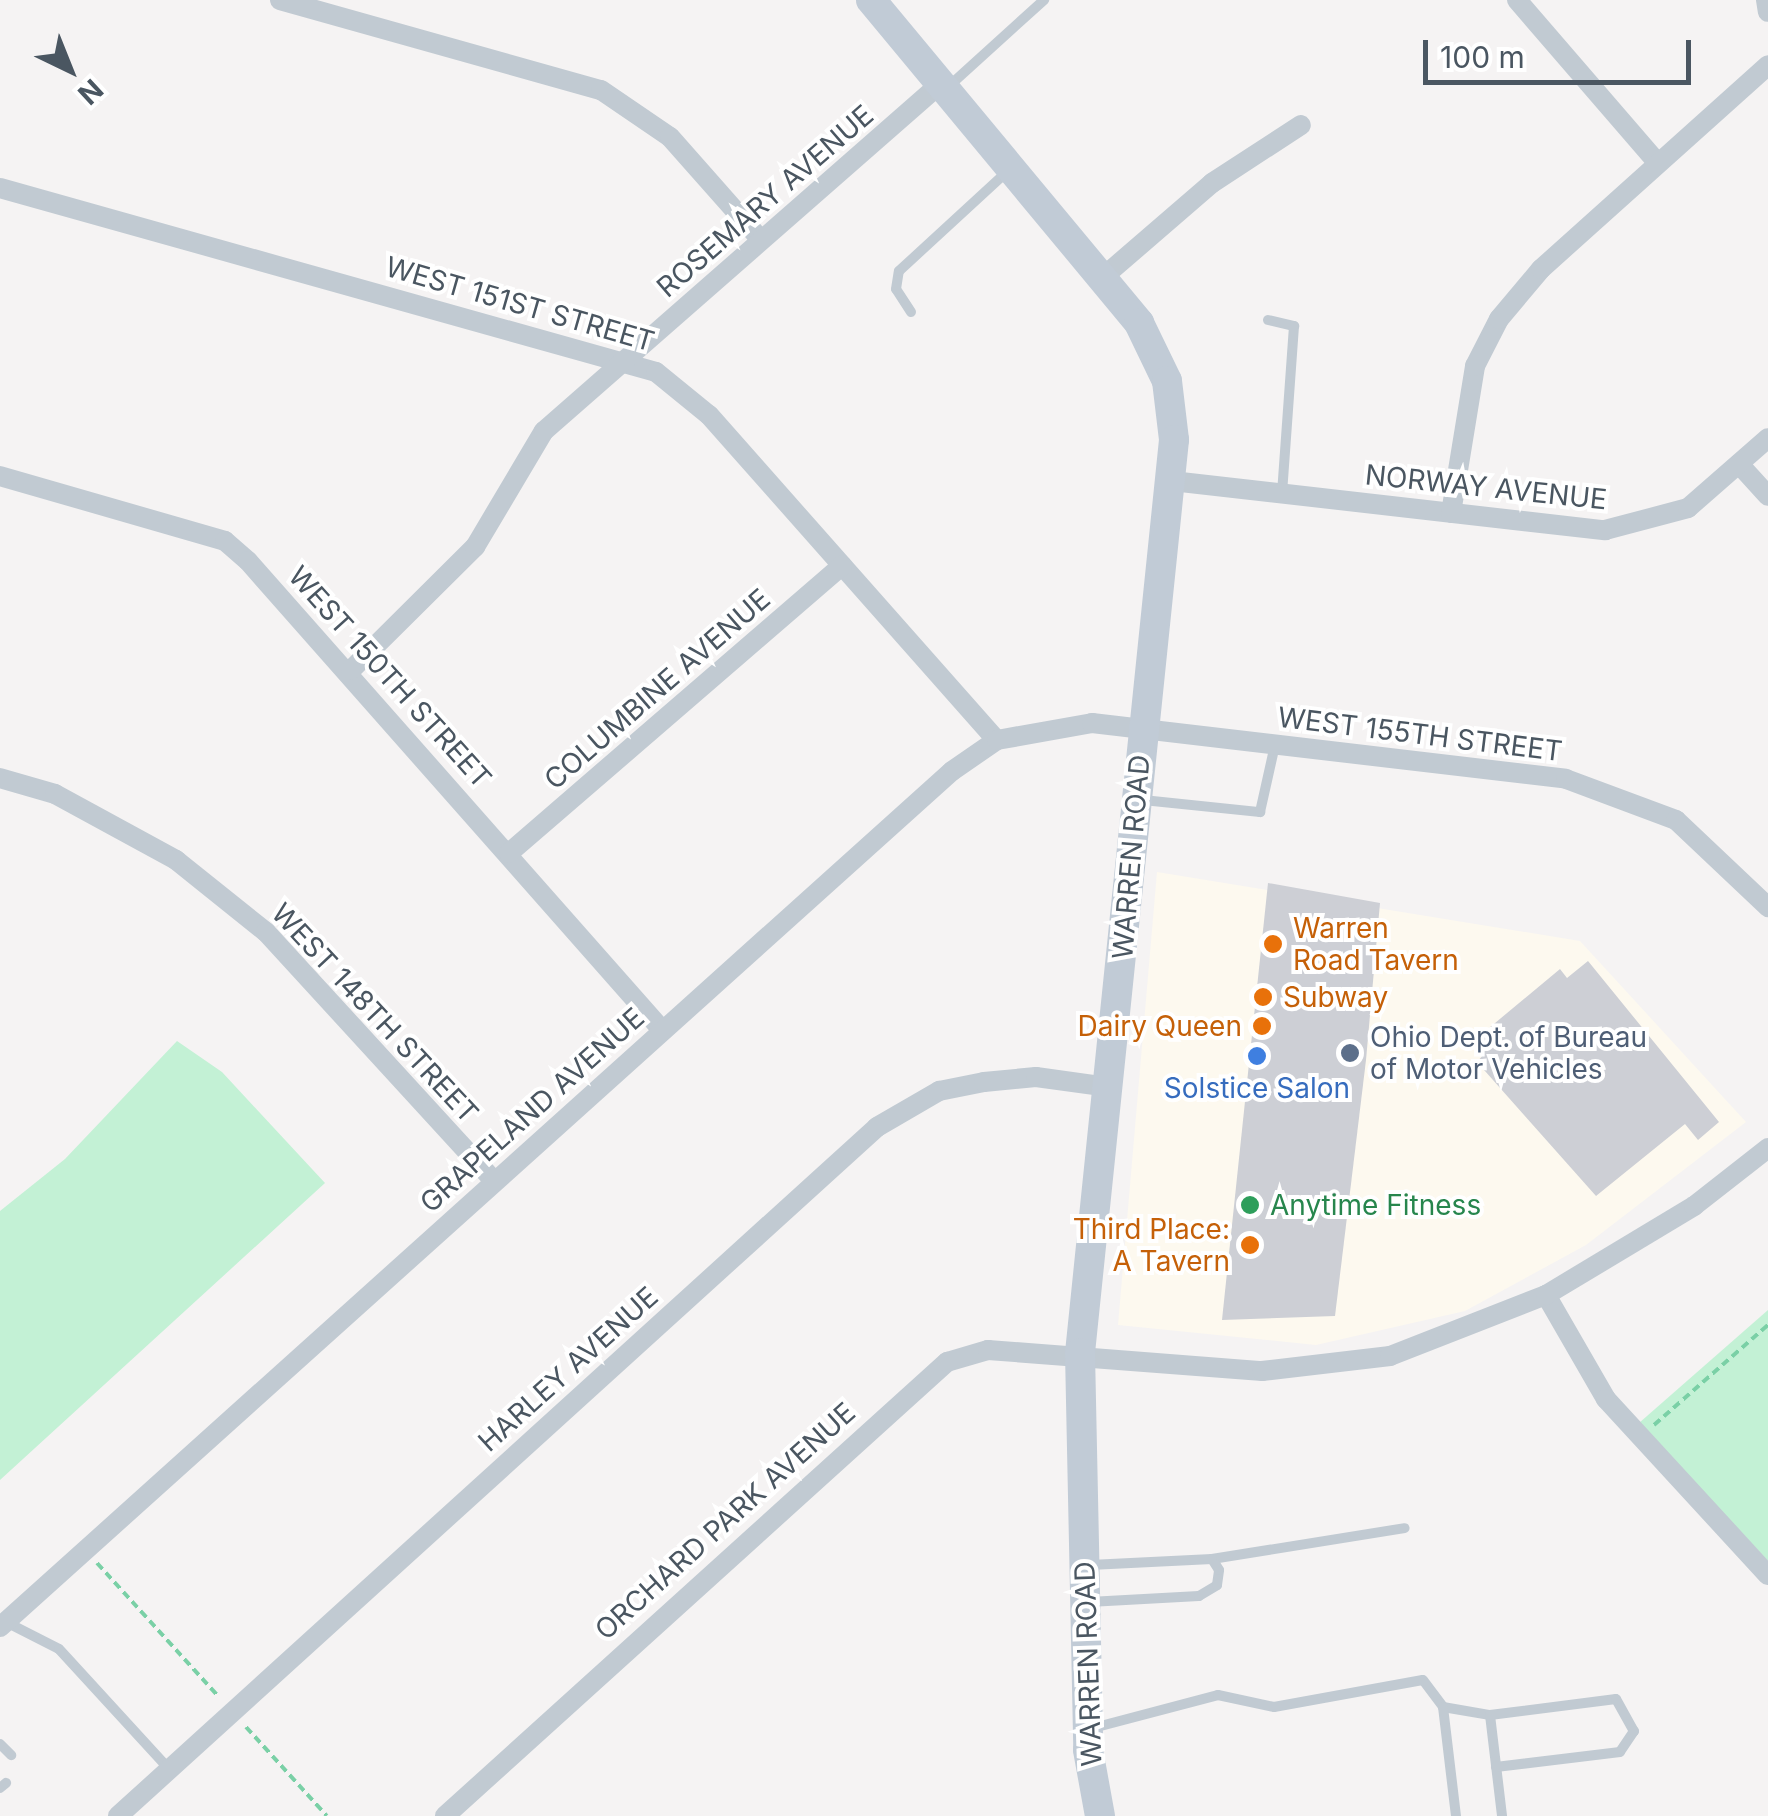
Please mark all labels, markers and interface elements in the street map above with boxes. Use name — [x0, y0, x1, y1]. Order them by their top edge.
north arrow — [20, 20, 120, 120]
scale bar — [1428, 20, 1696, 82]
text: 100 m — [1440, 39, 1525, 75]
text: N — [71, 72, 110, 112]
street label: ROSEMARY AVENUE — [650, 98, 880, 304]
street label: WEST 151ST STREET — [382, 250, 658, 358]
street label: NORWAY AVENUE — [1363, 458, 1609, 516]
street label: WEST 150TH STREET — [282, 559, 498, 795]
street label: COLUMBINE AVENUE — [537, 582, 777, 796]
street label: WEST 155TH STREET — [1276, 700, 1564, 768]
street label: WARREN ROAD — [1105, 753, 1157, 961]
street label: WEST 148TH STREET — [265, 896, 485, 1130]
place label: Warren Road Tavern — [1293, 911, 1459, 977]
marker: Warren Road Tavern — [1262, 933, 1284, 955]
place label: Subway — [1283, 980, 1388, 1014]
marker: Subway — [1252, 986, 1274, 1008]
street label: GRAPELAND AVENUE — [413, 1001, 651, 1219]
place label: Dairy Queen — [1078, 1009, 1242, 1043]
marker: Dairy Queen — [1251, 1015, 1273, 1037]
place label: Ohio Dept. of Bureau of Motor Vehicles — [1370, 1020, 1647, 1086]
marker: Ohio Dept. of Bureau of Motor Vehicles — [1339, 1042, 1361, 1064]
marker: Solstice Salon — [1246, 1045, 1268, 1067]
place label: Solstice Salon — [1164, 1071, 1350, 1105]
place label: Anytime Fitness — [1270, 1188, 1481, 1222]
marker: Anytime Fitness — [1239, 1194, 1261, 1216]
place label: Third Place: A Tavern — [1073, 1212, 1230, 1278]
marker: Third Place: A Tavern — [1239, 1234, 1261, 1256]
street label: HARLEY AVENUE — [471, 1280, 665, 1458]
street label: ORCHARD PARK AVENUE — [588, 1395, 862, 1647]
street label: WARREN ROAD — [1068, 1561, 1108, 1767]

